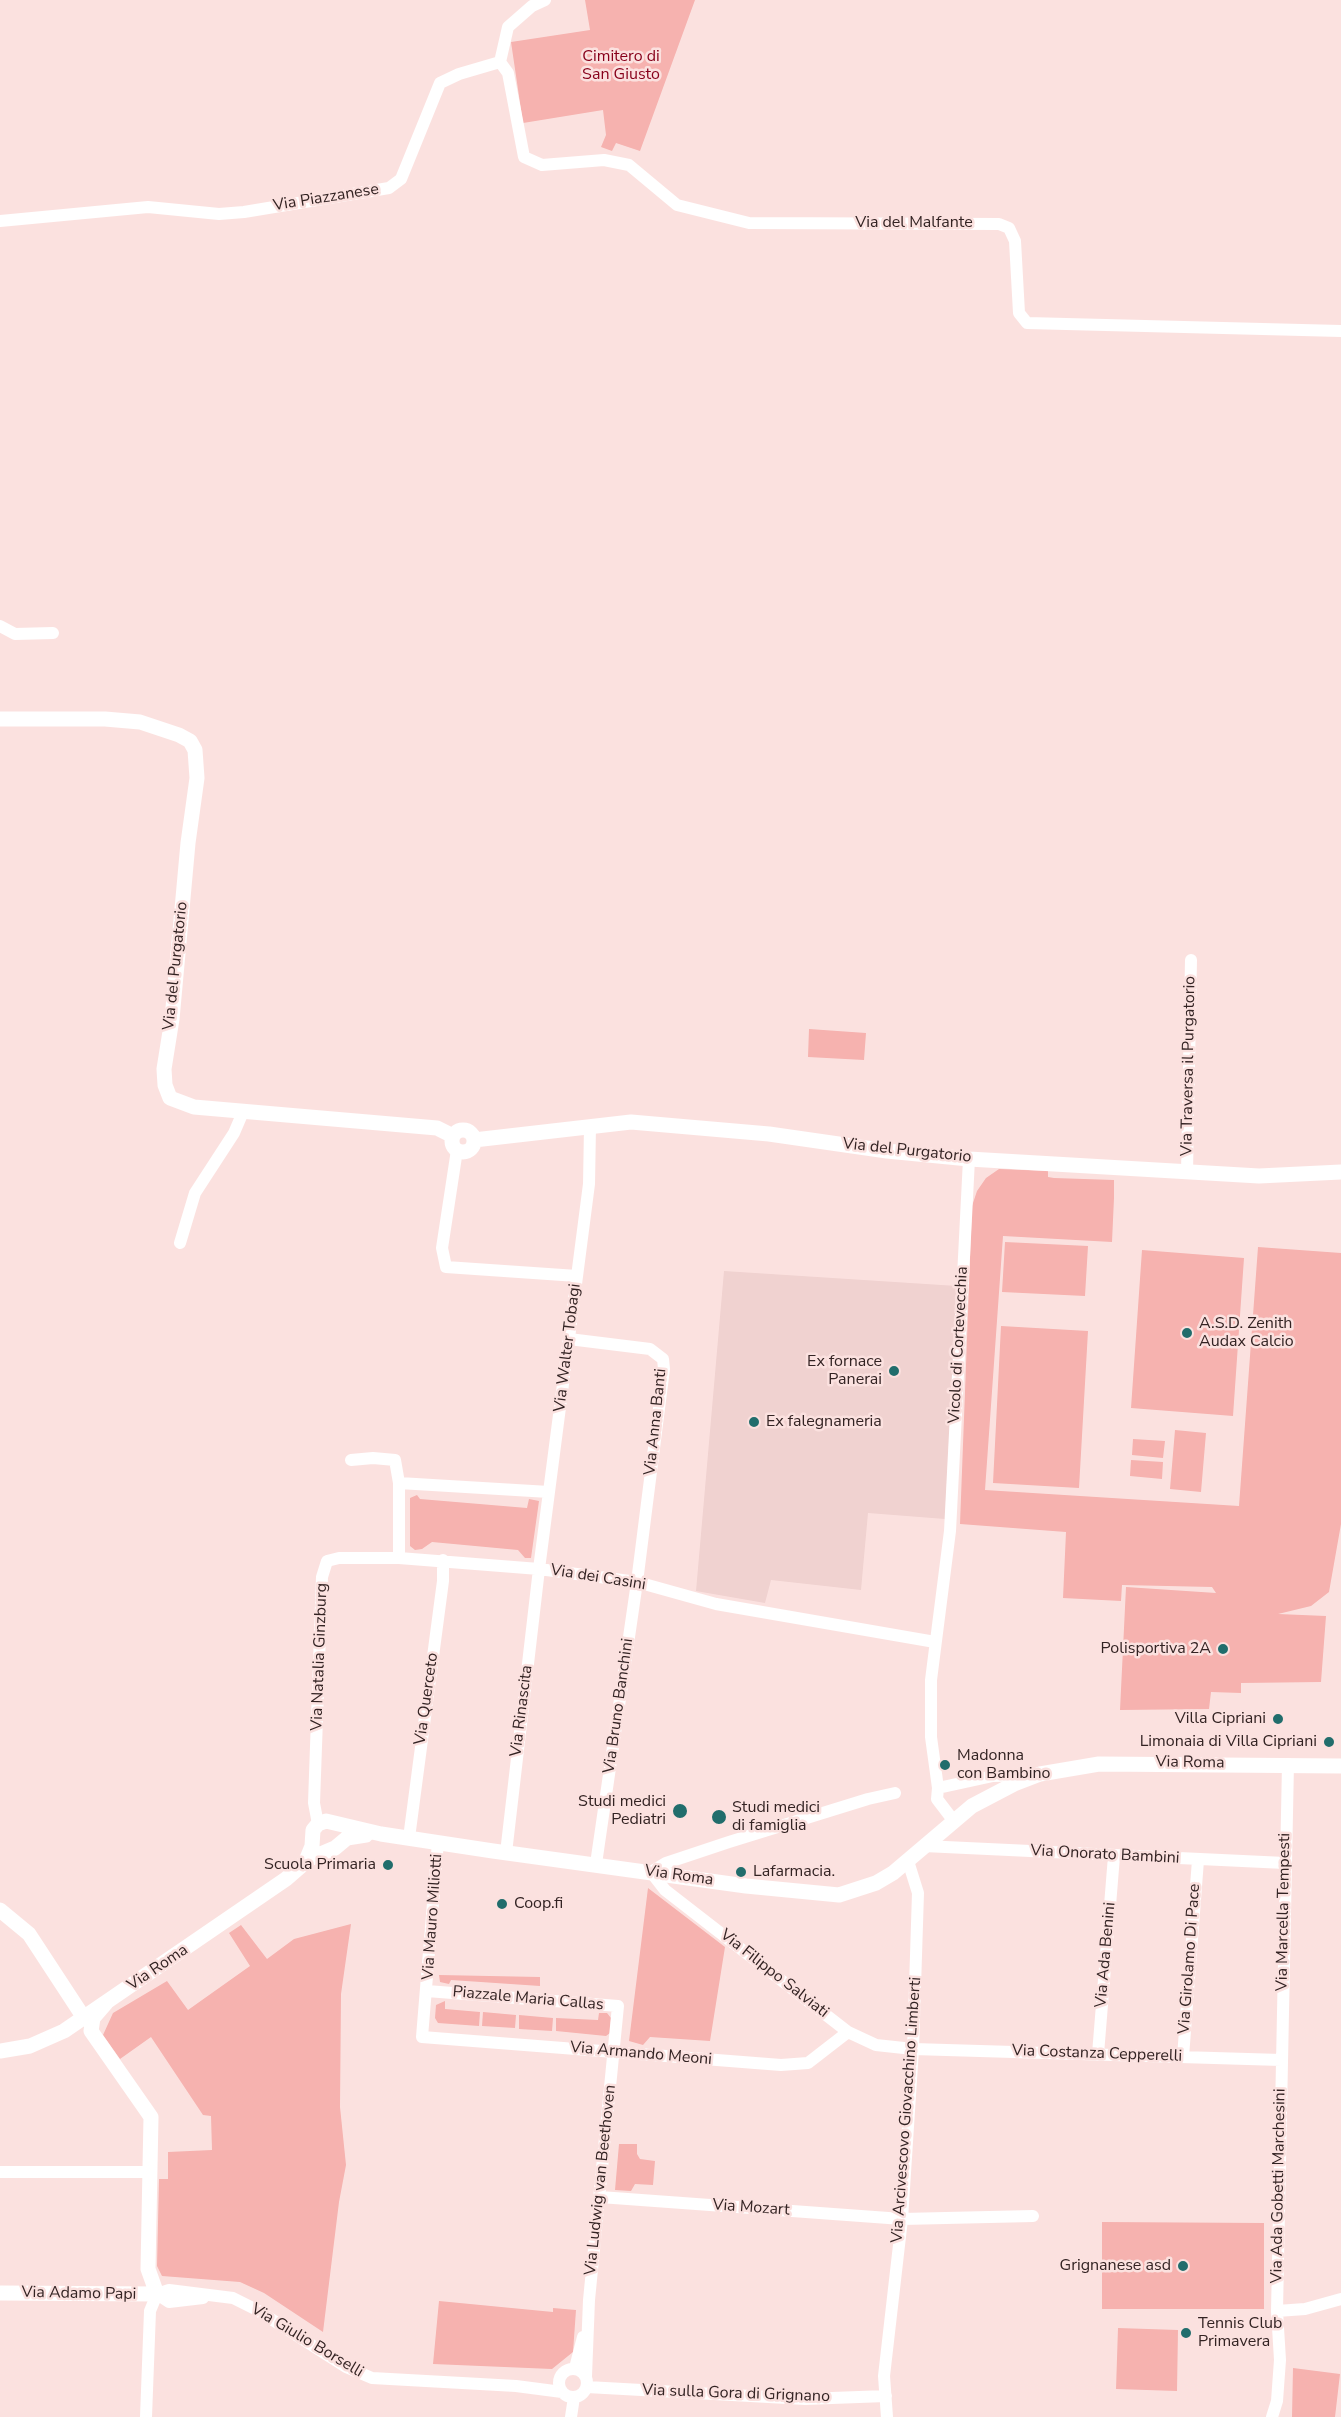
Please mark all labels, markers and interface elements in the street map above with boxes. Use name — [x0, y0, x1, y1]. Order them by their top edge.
park label: Cimitero di San Giusto — [582, 47, 660, 85]
street label: Via Piazzanese — [272, 180, 380, 216]
street label: Via del Malfante — [855, 213, 973, 233]
street label: Via del Purgatorio — [160, 901, 192, 1031]
street label: Via Traversa il Purgatorio — [1178, 976, 1200, 1156]
street label: Via del Purgatorio — [842, 1135, 972, 1167]
street label: Vicolo di Cortevecchia — [945, 1266, 973, 1424]
street label: Via Walter Tobagi — [551, 1283, 585, 1413]
place label: A.S.D. Zenith Audax Calcio — [1199, 1314, 1294, 1352]
marker: A.S.D. Zenith Audax Calcio — [1180, 1326, 1194, 1340]
place label: Ex fornace Panerai — [807, 1352, 882, 1390]
marker: Ex fornace Panerai — [887, 1364, 901, 1378]
street label: Via Anna Banti — [641, 1368, 671, 1476]
place label: Ex falegnameria — [766, 1412, 882, 1432]
marker: Ex falegnameria — [747, 1415, 761, 1429]
street label: Via dei Casini — [549, 1561, 647, 1595]
street label: Via Natalia Ginzburg — [308, 1583, 332, 1731]
street label: Via Bruno Banchini — [600, 1637, 638, 1775]
place label: Polisportiva 2A — [1101, 1639, 1211, 1659]
marker: Polisportiva 2A — [1216, 1642, 1230, 1656]
street label: Via Querceto — [411, 1652, 443, 1746]
street label: Via Rinascita — [507, 1664, 537, 1758]
place label: Villa Cipriani — [1175, 1709, 1266, 1729]
marker: Villa Cipriani — [1271, 1712, 1285, 1726]
place label: Limonaia di Villa Cipriani — [1140, 1732, 1317, 1752]
marker: Limonaia di Villa Cipriani — [1322, 1735, 1336, 1749]
place label: Madonna con Bambino — [957, 1746, 1050, 1784]
street label: Via Roma — [1155, 1753, 1225, 1773]
marker: Madonna con Bambino — [938, 1758, 952, 1772]
place label: Studi medici Pediatri — [578, 1792, 666, 1830]
place label: Studi medici di famiglia — [732, 1798, 820, 1836]
marker: Studi medici Pediatri — [671, 1802, 689, 1820]
marker: Studi medici di famiglia — [710, 1808, 728, 1826]
street label: Via Marcella Tempesti — [1273, 1833, 1295, 1991]
street label: Via Onorato Bambini — [1030, 1842, 1180, 1868]
street label: Via Mauro Miliotti — [419, 1853, 447, 1981]
place label: Scuola Primaria — [264, 1855, 376, 1875]
marker: Scuola Primaria — [381, 1858, 395, 1872]
street label: Via Roma — [644, 1862, 714, 1890]
place label: Lafarmacia. — [753, 1862, 835, 1882]
marker: Lafarmacia. — [734, 1865, 748, 1879]
street label: Via Girolamo Di Pace — [1175, 1883, 1205, 2035]
place label: Coop.fi — [514, 1894, 563, 1914]
marker: Coop.fi — [495, 1897, 509, 1911]
street label: Via Ada Benini — [1092, 1901, 1120, 2009]
street label: Via Filippo Salviati — [716, 1926, 832, 2022]
street label: Via Roma — [124, 1941, 192, 1995]
street label: Via Arcivescovo Giovacchino Limberti — [888, 1976, 926, 2244]
street label: Piazzale Maria Callas — [452, 1983, 604, 2015]
street label: Via Armando Meoni — [569, 2038, 713, 2070]
street label: Via Costanza Cepperelli — [1012, 2041, 1182, 2067]
street label: Via Ludwig van Beethoven — [581, 2084, 621, 2276]
street label: Via Ada Gobetti Marchesini — [1268, 2088, 1290, 2284]
street label: Via Mozart — [712, 2196, 790, 2220]
place label: Grignanese asd — [1060, 2256, 1171, 2276]
marker: Grignanese asd — [1176, 2259, 1190, 2273]
street label: Via Adamo Papi — [21, 2283, 137, 2305]
street label: Via Giulio Borselli — [247, 2300, 367, 2382]
place label: Tennis Club Primavera — [1198, 2314, 1282, 2352]
marker: Tennis Club Primavera — [1179, 2326, 1193, 2340]
street label: Via sulla Gora di Grignano — [642, 2381, 830, 2407]

